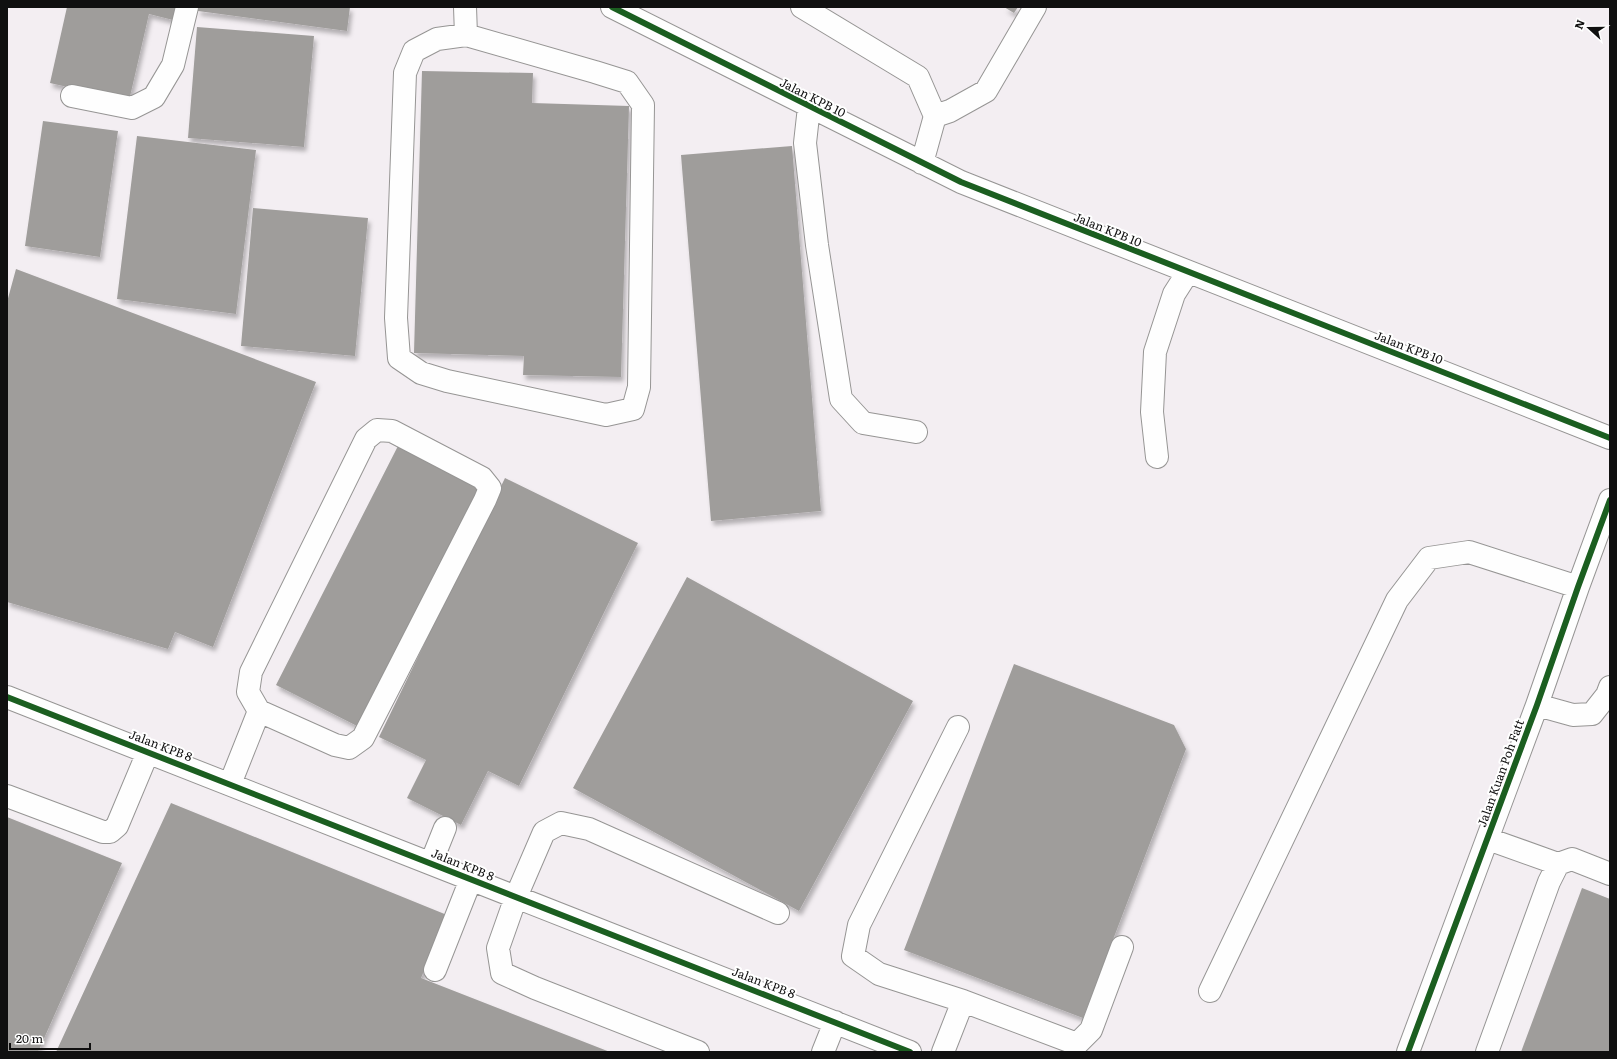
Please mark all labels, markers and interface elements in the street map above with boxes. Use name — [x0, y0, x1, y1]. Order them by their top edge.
north arrow — [1569, 8, 1609, 48]
text: N — [1570, 17, 1588, 31]
street label: Jalan KPB 10 — [777, 73, 849, 121]
street label: Jalan KPB 10 — [1071, 207, 1145, 251]
street label: Jalan KPB 10 — [1372, 326, 1446, 368]
street label: Jalan Kuan Poh Fatt — [1472, 717, 1528, 829]
street label: Jalan KPB 8 — [127, 725, 196, 765]
street label: Jalan KPB 8 — [429, 843, 498, 885]
street label: Jalan KPB 8 — [730, 962, 799, 1002]
scale bar — [10, 1025, 90, 1051]
text: 20 m — [16, 1029, 43, 1047]

